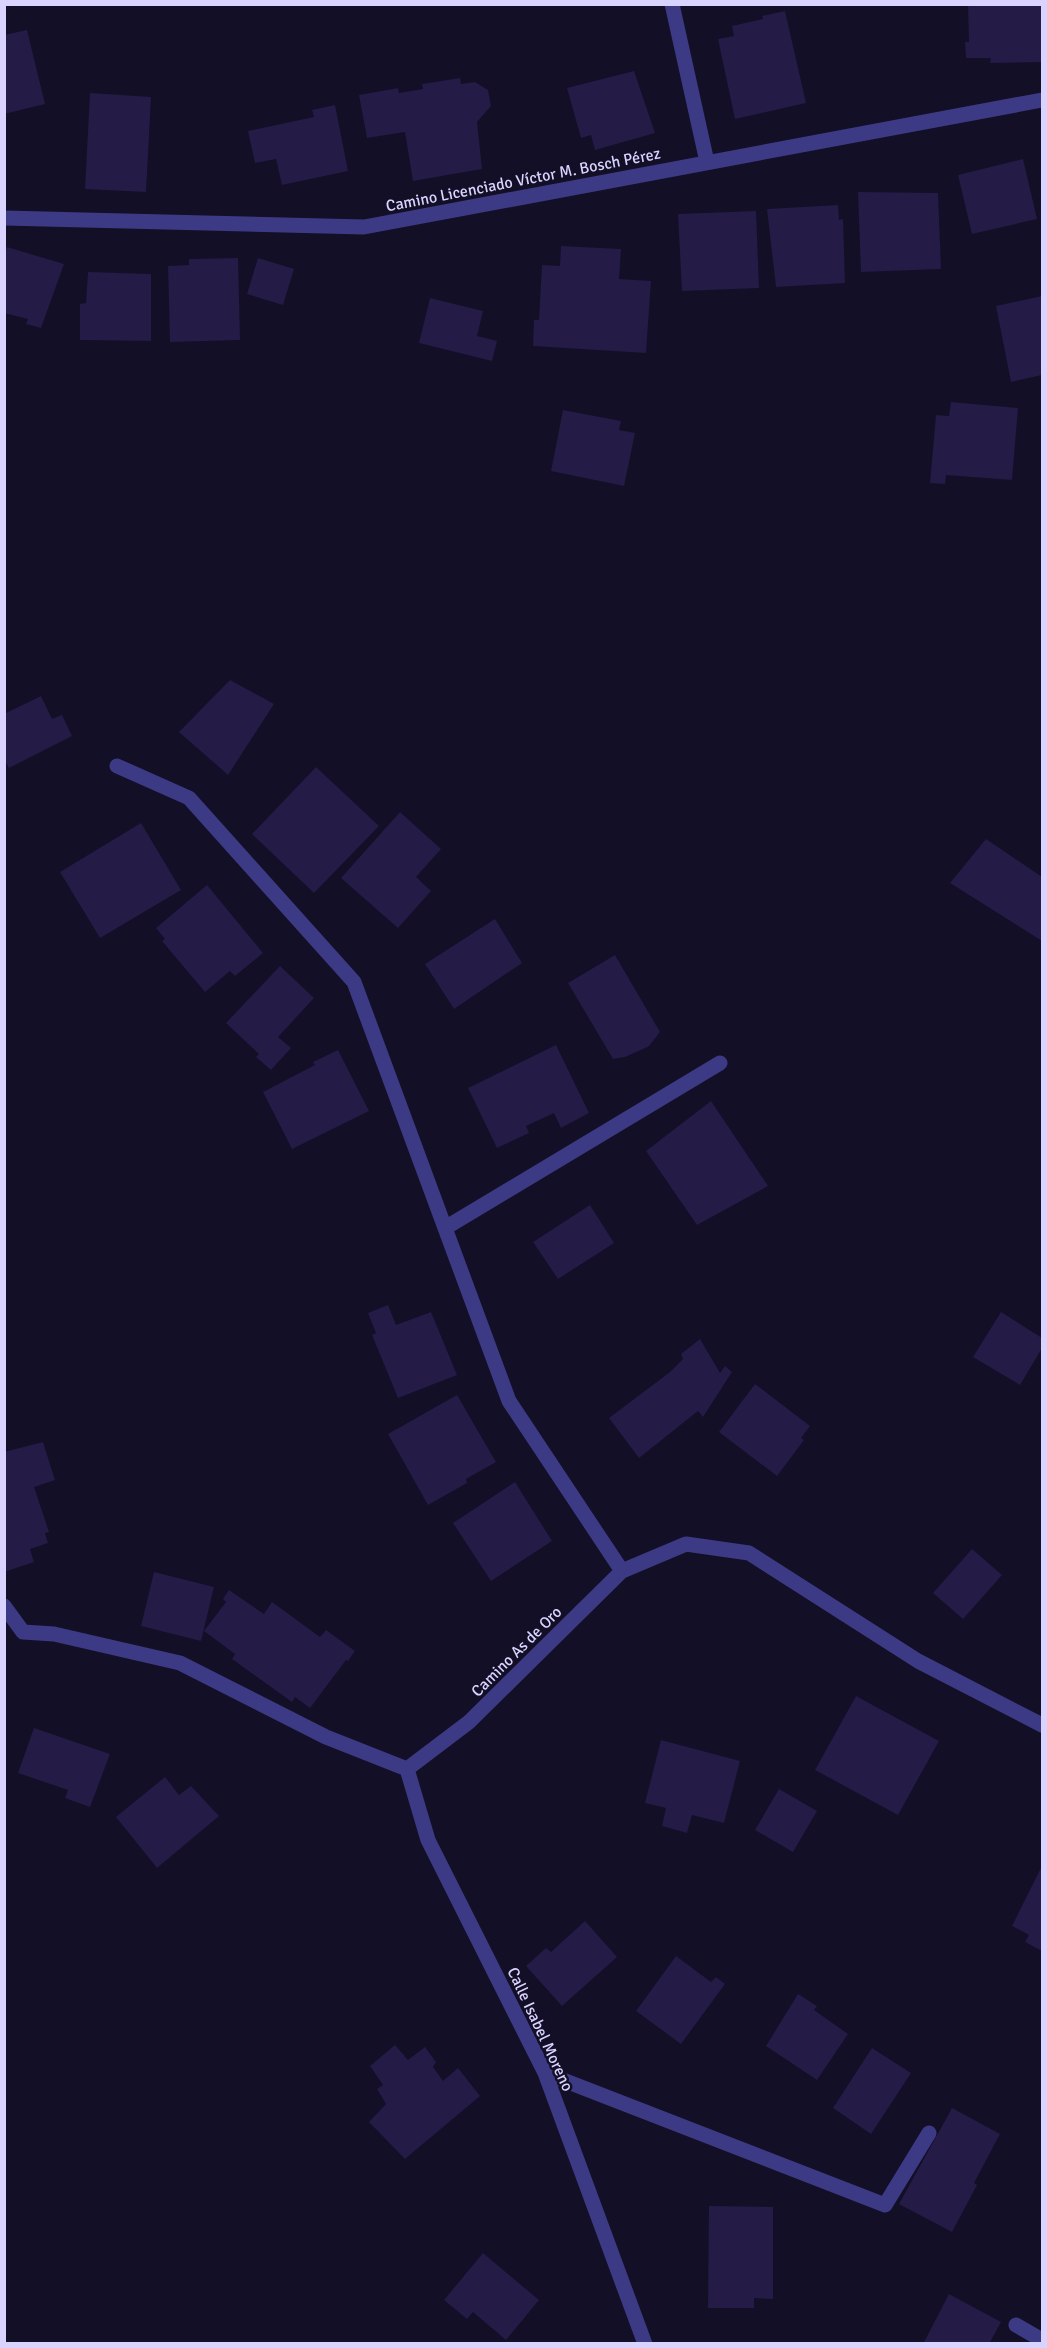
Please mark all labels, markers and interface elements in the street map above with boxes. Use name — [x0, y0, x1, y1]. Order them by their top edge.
street label: Camino Licenciado Víctor M. Bosch Pérez — [384, 144, 662, 216]
street label: Camino As de Oro — [467, 1602, 566, 1701]
street label: Calle Isabel Moreno — [503, 1964, 578, 2095]

